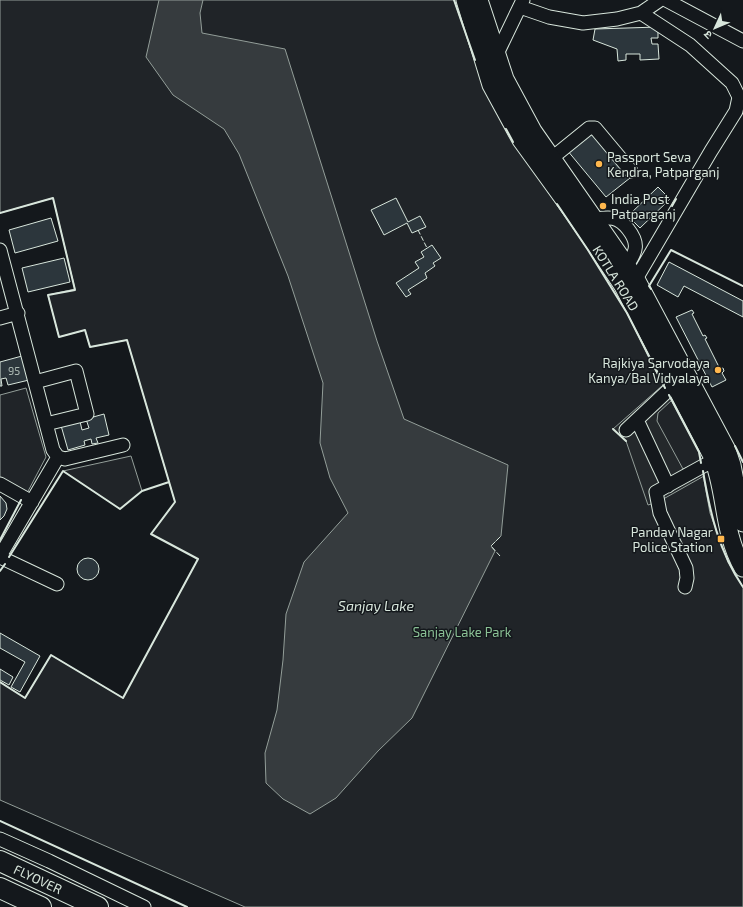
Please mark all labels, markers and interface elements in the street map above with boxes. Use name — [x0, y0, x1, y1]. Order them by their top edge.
north arrow — [695, 8, 735, 48]
text: उ — [700, 28, 714, 42]
place label: Passport Seva Kendra, Patparganj — [607, 149, 719, 180]
marker: Passport Seva Kendra, Patparganj — [594, 159, 604, 169]
place label: India Post Patparganj — [611, 191, 676, 222]
marker: India Post Patparganj — [598, 201, 608, 211]
street label: KOTLA ROAD — [590, 242, 642, 314]
place label: Rajkiya Sarvodaya Kanya/Bal Vidyalaya — [588, 355, 710, 386]
house number: 95 — [8, 364, 20, 377]
marker: Rajkiya Sarvodaya Kanya/Bal Vidyalaya — [713, 365, 723, 375]
place label: Pandav Nagar Police Station — [631, 524, 713, 555]
marker: Pandav Nagar Police Station — [716, 534, 726, 544]
water label: Sanjay Lake — [338, 597, 414, 614]
park label: Sanjay Lake Park — [413, 624, 512, 640]
street label: FLYOVER — [11, 861, 65, 897]

